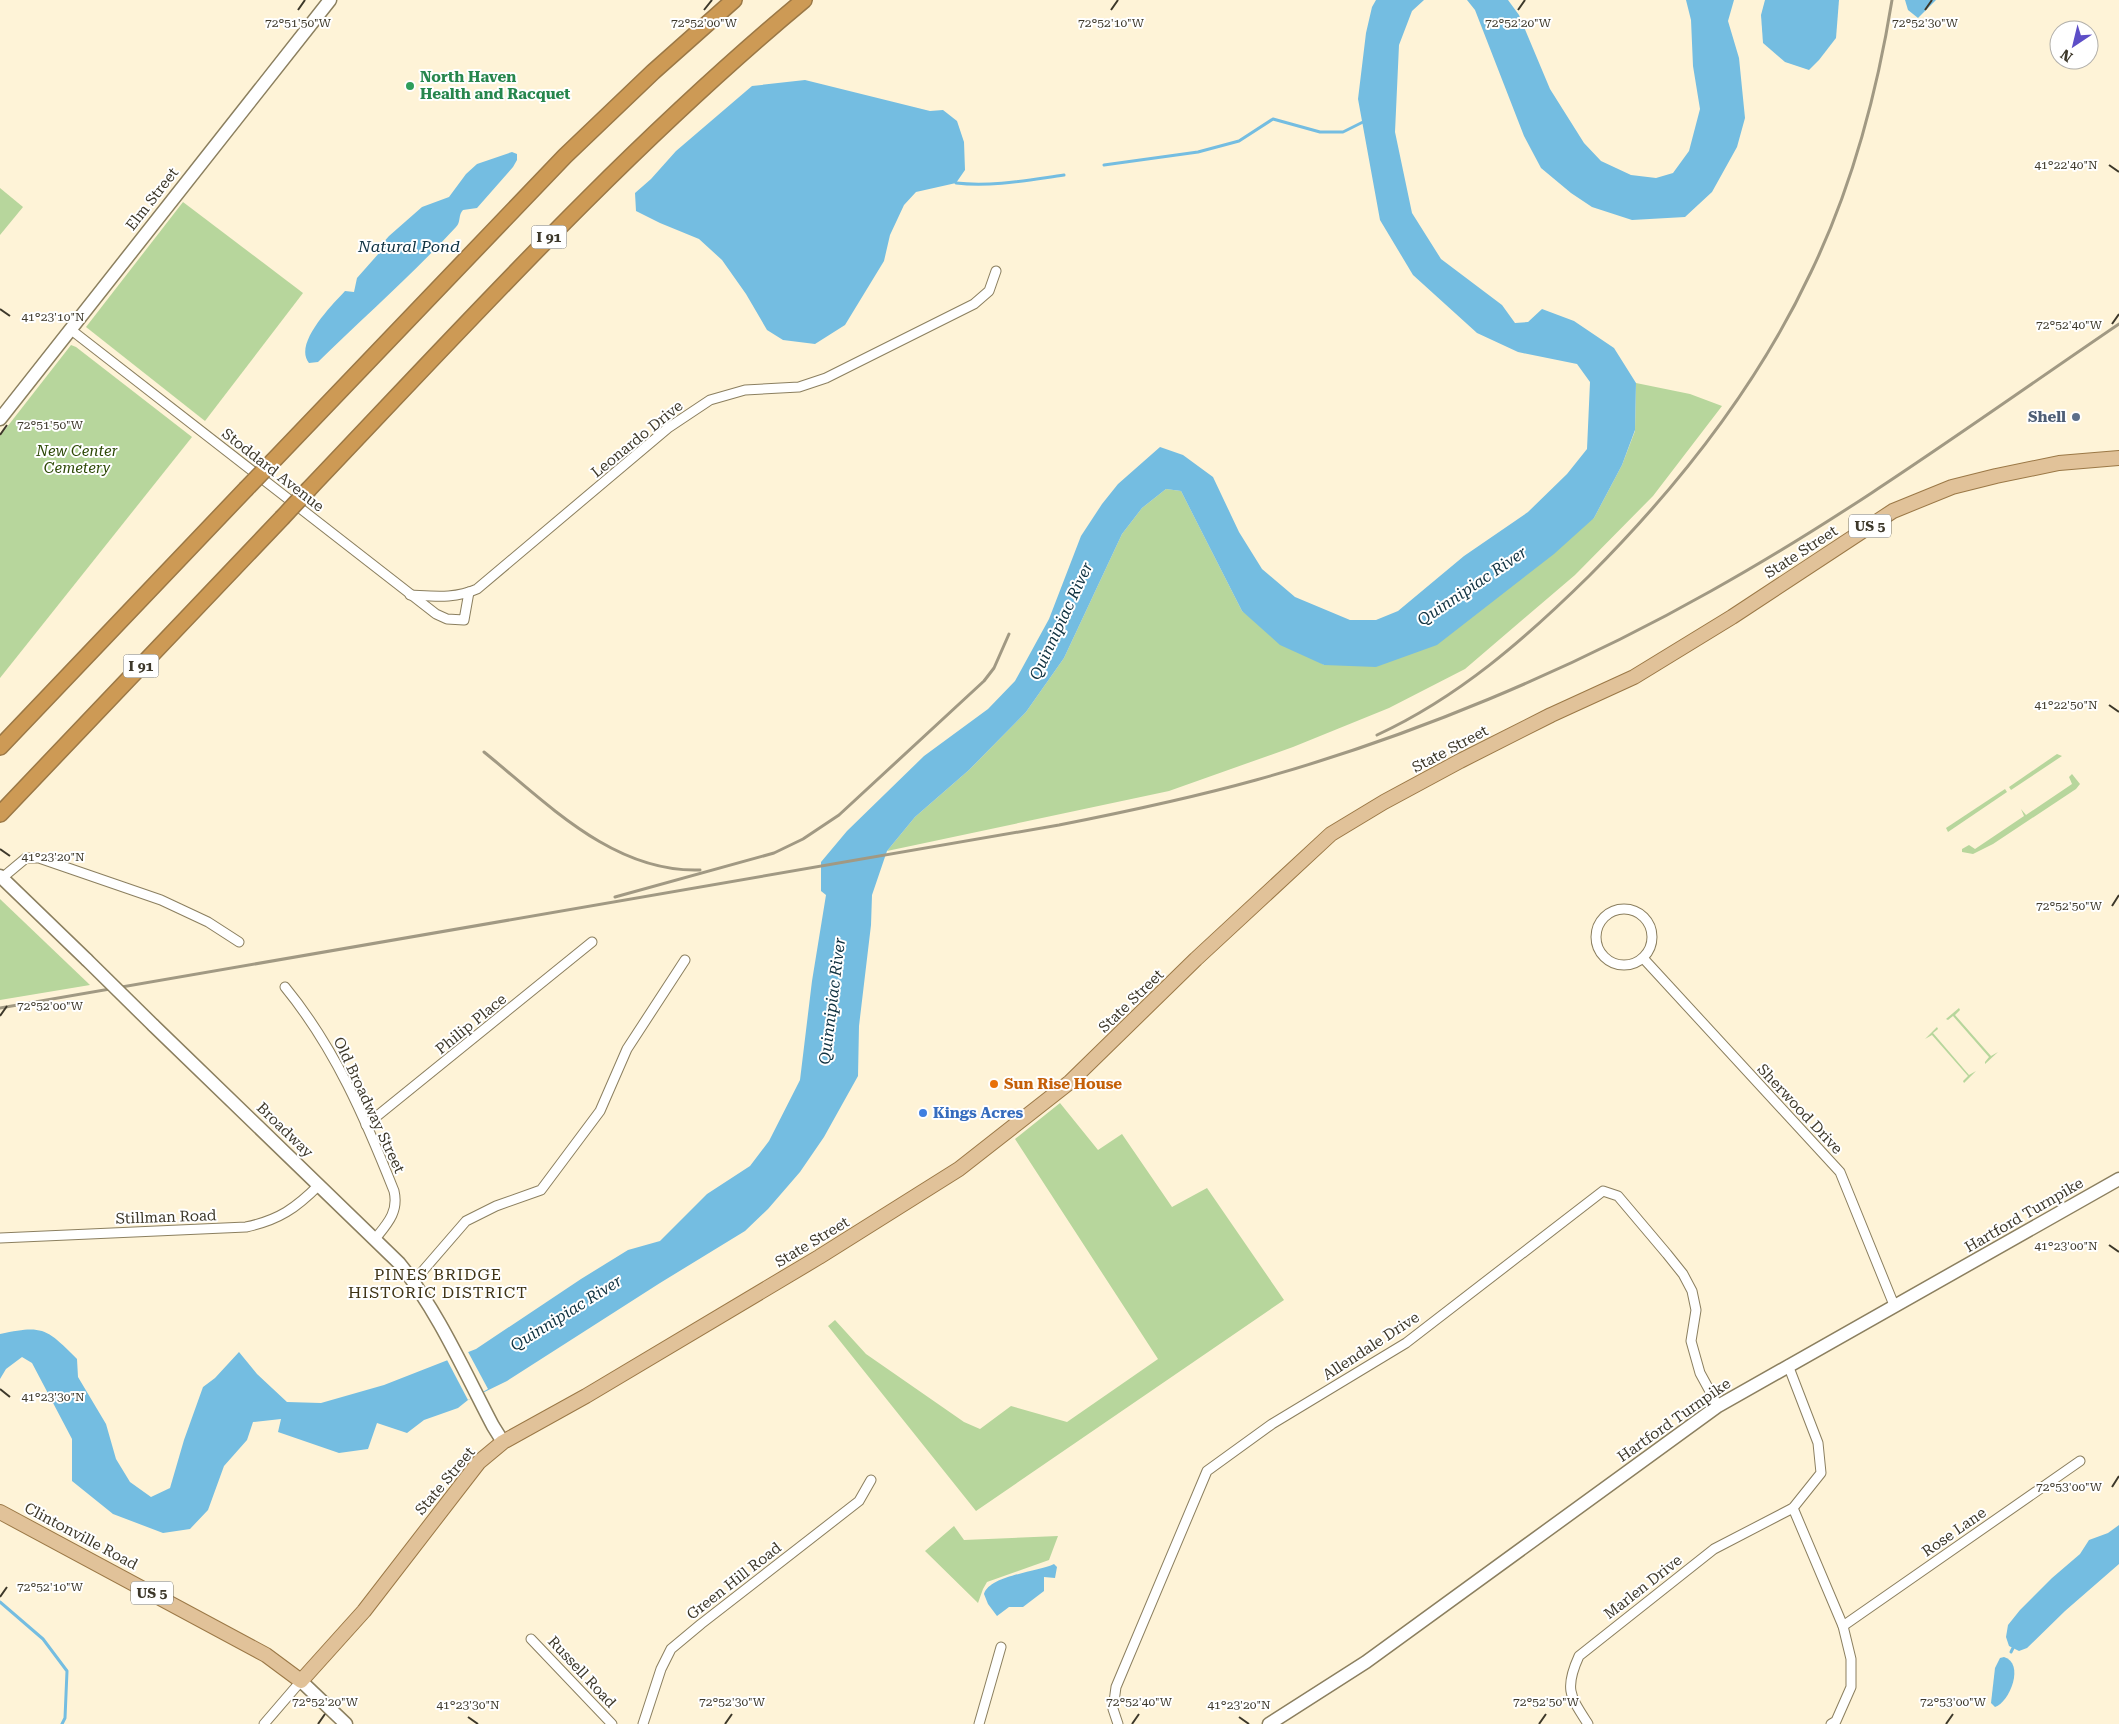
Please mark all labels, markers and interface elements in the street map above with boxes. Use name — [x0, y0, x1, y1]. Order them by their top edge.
text: 72°51'50"W — [265, 16, 332, 30]
text: 72°52'00"W — [671, 16, 738, 30]
text: 72°52'10"W — [1078, 16, 1145, 30]
text: 72°52'20"W — [1485, 16, 1552, 30]
text: 72°52'30"W — [1892, 16, 1959, 30]
north arrow — [2049, 20, 2099, 70]
text: N — [2057, 46, 2076, 65]
place label: North Haven Health and Racquet — [420, 68, 570, 103]
marker: North Haven Health and Racquet — [404, 80, 416, 92]
text: 41°22'40"N — [2034, 158, 2098, 172]
street label: Elm Street — [122, 164, 182, 234]
road number: I 91 — [532, 226, 566, 248]
water label: Natural Pond — [357, 237, 460, 256]
text: 41°23'10"N — [21, 310, 85, 324]
text: 72°52'40"W — [2036, 318, 2103, 332]
street label: Leonardo Drive — [588, 397, 686, 481]
place label: Shell — [2028, 408, 2066, 426]
marker: Shell — [2070, 411, 2082, 423]
text: 72°51'50"W — [17, 418, 84, 432]
street label: Stoddard Avenue — [218, 425, 328, 515]
park label: New Center Cemetery — [35, 442, 119, 477]
road number: US 5 — [1849, 514, 1891, 538]
street label: State Street — [1761, 522, 1841, 582]
water label: Quinnipiac River — [1414, 542, 1531, 630]
water label: Quinnipiac River — [1025, 559, 1097, 683]
road number: I 91 — [124, 654, 158, 678]
text: 41°22'50"N — [2034, 698, 2098, 712]
street label: State Street — [1409, 721, 1491, 776]
text: 41°23'20"N — [21, 850, 85, 864]
text: 72°52'50"W — [2036, 899, 2103, 913]
water label: Quinnipiac River — [815, 936, 849, 1066]
street label: State Street — [1095, 965, 1167, 1036]
street label: Philip Place — [432, 990, 510, 1058]
text: 72°52'00"W — [17, 999, 84, 1013]
street label: Old Broadway Street — [330, 1034, 409, 1176]
street label: Sherwood Drive — [1754, 1060, 1846, 1158]
place label: Sun Rise House — [1004, 1075, 1122, 1093]
marker: Sun Rise House — [988, 1078, 1000, 1090]
street label: Broadway — [253, 1099, 317, 1161]
place label: Kings Acres — [933, 1104, 1024, 1122]
marker: Kings Acres — [917, 1107, 929, 1119]
street label: Hartford Turnpike — [1962, 1174, 2086, 1256]
street label: Stillman Road — [115, 1206, 217, 1228]
street label: State Street — [772, 1213, 853, 1271]
text: 41°23'00"N — [2034, 1239, 2098, 1253]
district label: PINES BRIDGE HISTORIC DISTRICT — [348, 1265, 528, 1302]
water label: Quinnipiac River — [507, 1271, 625, 1355]
street label: Allendale Drive — [1319, 1308, 1423, 1384]
street label: Hartford Turnpike — [1614, 1374, 1734, 1466]
text: 41°23'30"N — [21, 1390, 85, 1404]
street label: State Street — [411, 1443, 479, 1519]
text: 72°53'00"W — [2036, 1480, 2103, 1494]
street label: Clintonville Road — [21, 1499, 141, 1574]
street label: Rose Lane — [1919, 1503, 1989, 1561]
street label: Green Hill Road — [683, 1538, 785, 1623]
street label: Marlen Drive — [1600, 1551, 1686, 1623]
text: 72°52'10"W — [17, 1580, 84, 1594]
road number: US 5 — [131, 1582, 173, 1605]
street label: Russell Road — [544, 1632, 620, 1712]
text: 72°52'20"W — [292, 1695, 359, 1709]
text: 72°52'30"W — [699, 1695, 766, 1709]
text: 72°52'40"W — [1106, 1695, 1173, 1709]
text: 72°52'50"W — [1513, 1695, 1580, 1709]
text: 72°53'00"W — [1920, 1695, 1987, 1709]
text: 41°23'30"N — [436, 1698, 500, 1712]
text: 41°23'20"N — [1207, 1698, 1271, 1712]

